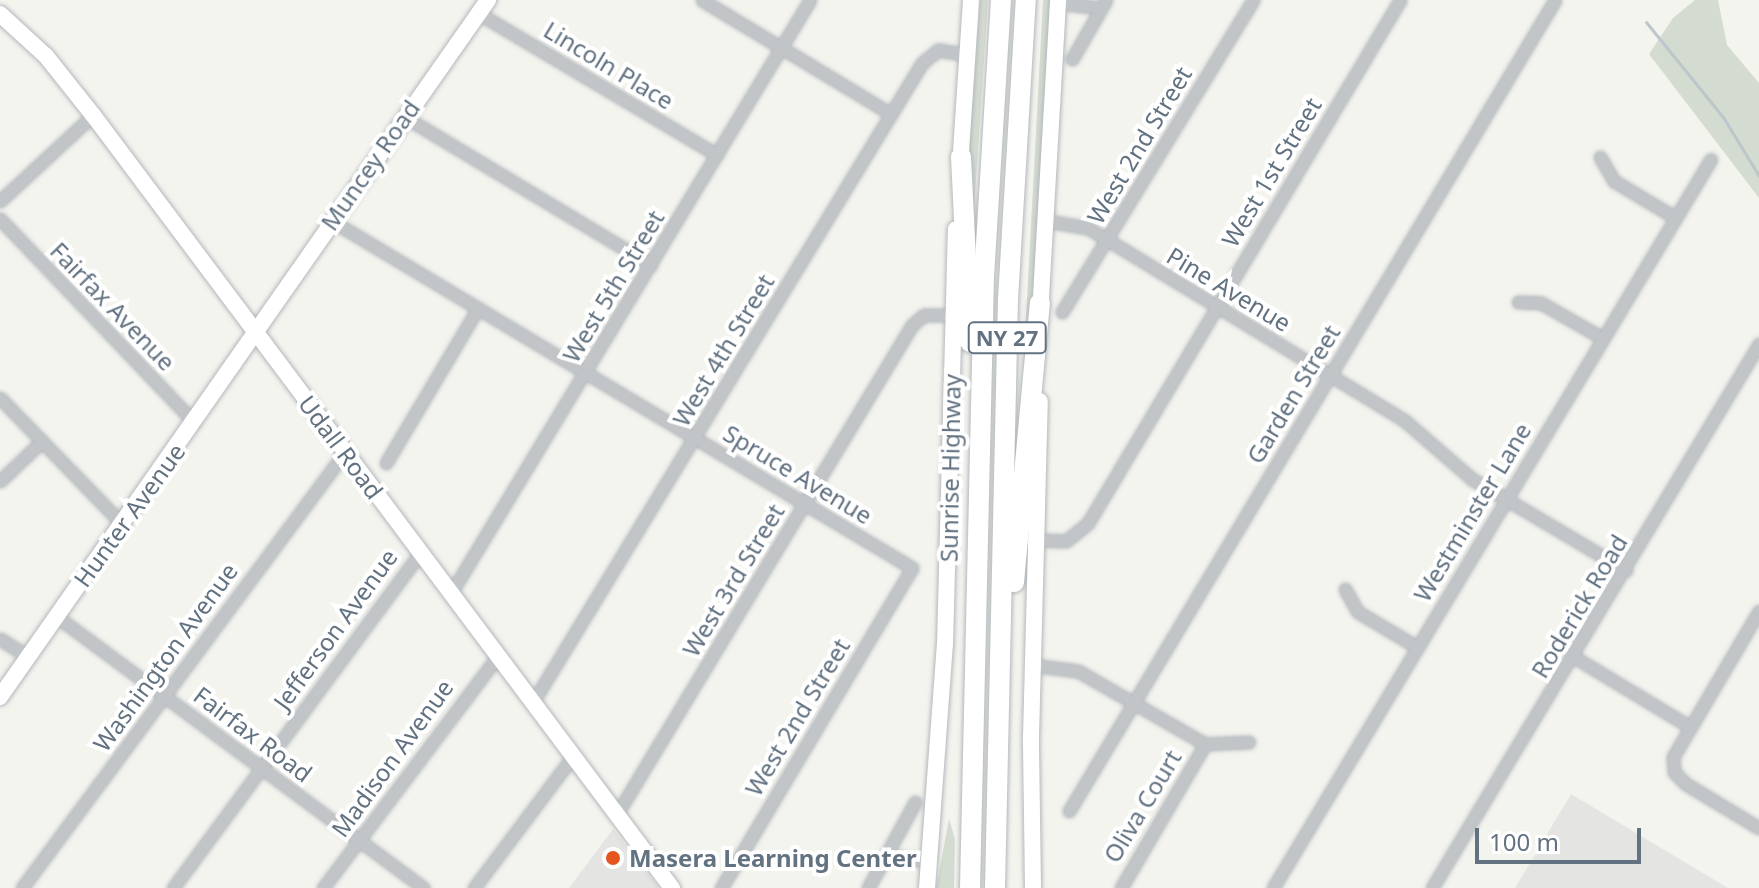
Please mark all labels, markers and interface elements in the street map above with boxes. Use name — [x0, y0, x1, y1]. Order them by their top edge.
street label: Lincoln Place — [539, 15, 679, 115]
street label: West 2nd Street — [1081, 61, 1197, 229]
street label: West 1st Street — [1215, 92, 1327, 252]
street label: Muncey Road — [315, 94, 425, 236]
street label: West 5th Street — [556, 205, 670, 367]
street label: Fairfax Avenue — [45, 236, 181, 376]
street label: Pine Avenue — [1162, 241, 1296, 337]
street label: West 4th Street — [666, 269, 780, 431]
street label: Garden Street — [1240, 319, 1346, 469]
road number: NY 27 — [967, 320, 1047, 356]
street label: Sunrise Highway — [934, 374, 966, 562]
street label: Udall Road — [293, 390, 389, 504]
street label: Westminster Lane — [1407, 417, 1537, 607]
street label: Spruce Avenue — [718, 418, 878, 530]
street label: Hunter Avenue — [67, 438, 191, 592]
street label: West 3rd Street — [676, 498, 790, 662]
street label: Roderick Road — [1525, 529, 1633, 683]
street label: Jefferson Avenue — [267, 543, 403, 715]
street label: Washington Avenue — [87, 557, 243, 757]
street label: West 2nd Street — [739, 633, 855, 801]
street label: Madison Avenue — [325, 674, 459, 842]
street label: Fairfax Road — [188, 680, 318, 788]
street label: Oliva Court — [1097, 745, 1187, 867]
scale bar — [1479, 812, 1645, 862]
text: 100 m — [1489, 825, 1559, 858]
place label: Masera Learning Center — [629, 844, 917, 872]
marker: Masera Learning Center — [604, 849, 622, 867]

